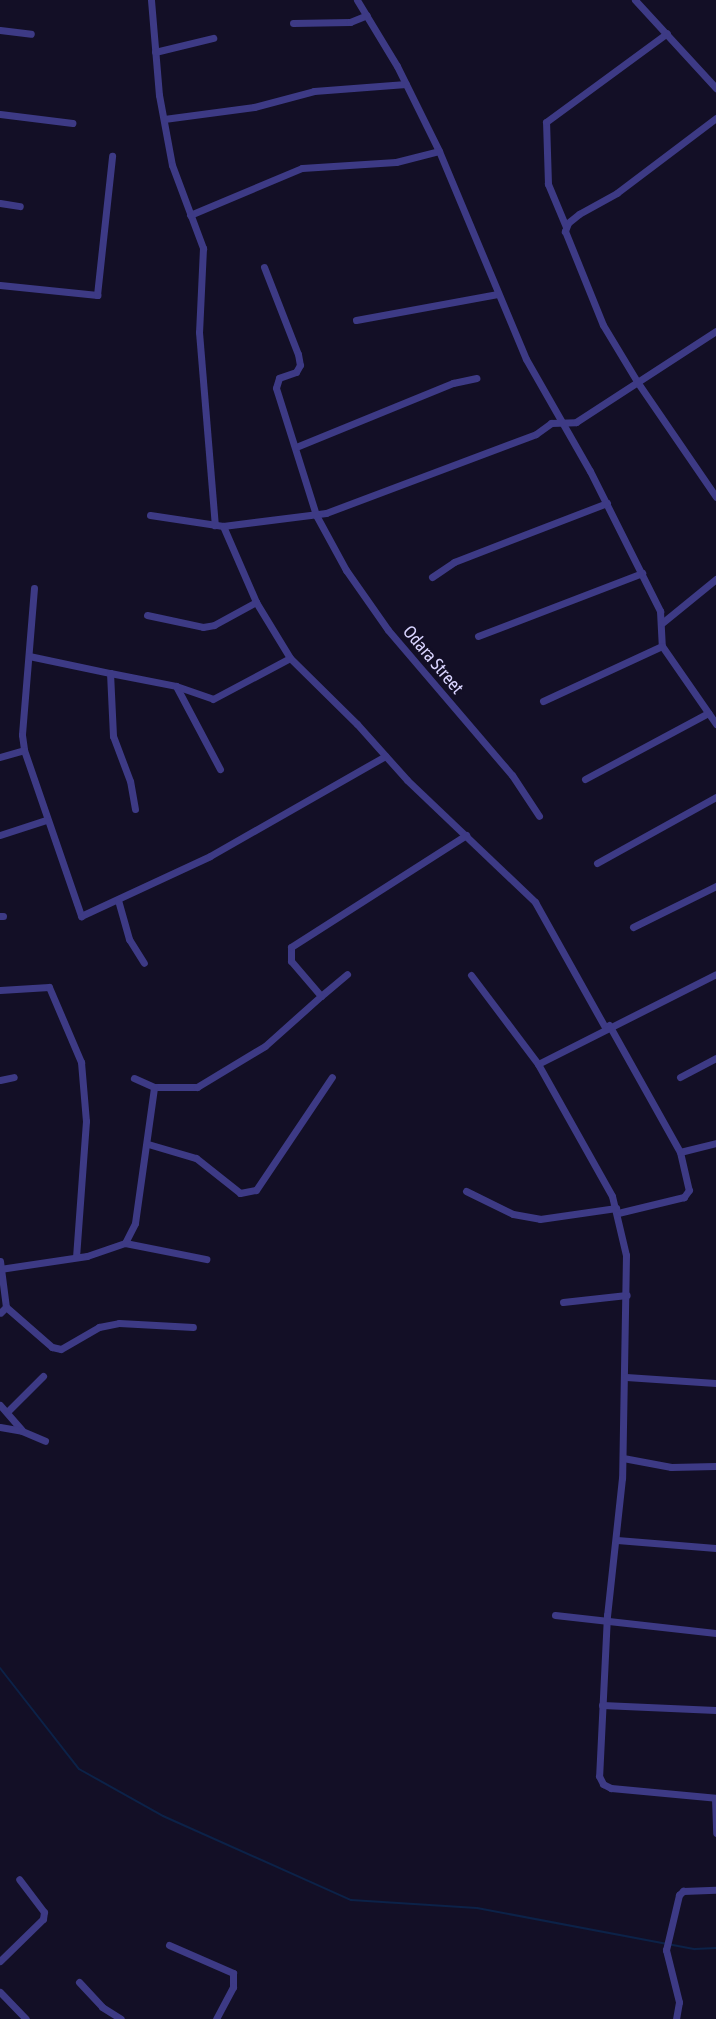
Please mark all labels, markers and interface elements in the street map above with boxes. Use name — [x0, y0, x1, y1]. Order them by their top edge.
street label: Odara Street — [398, 621, 468, 699]

